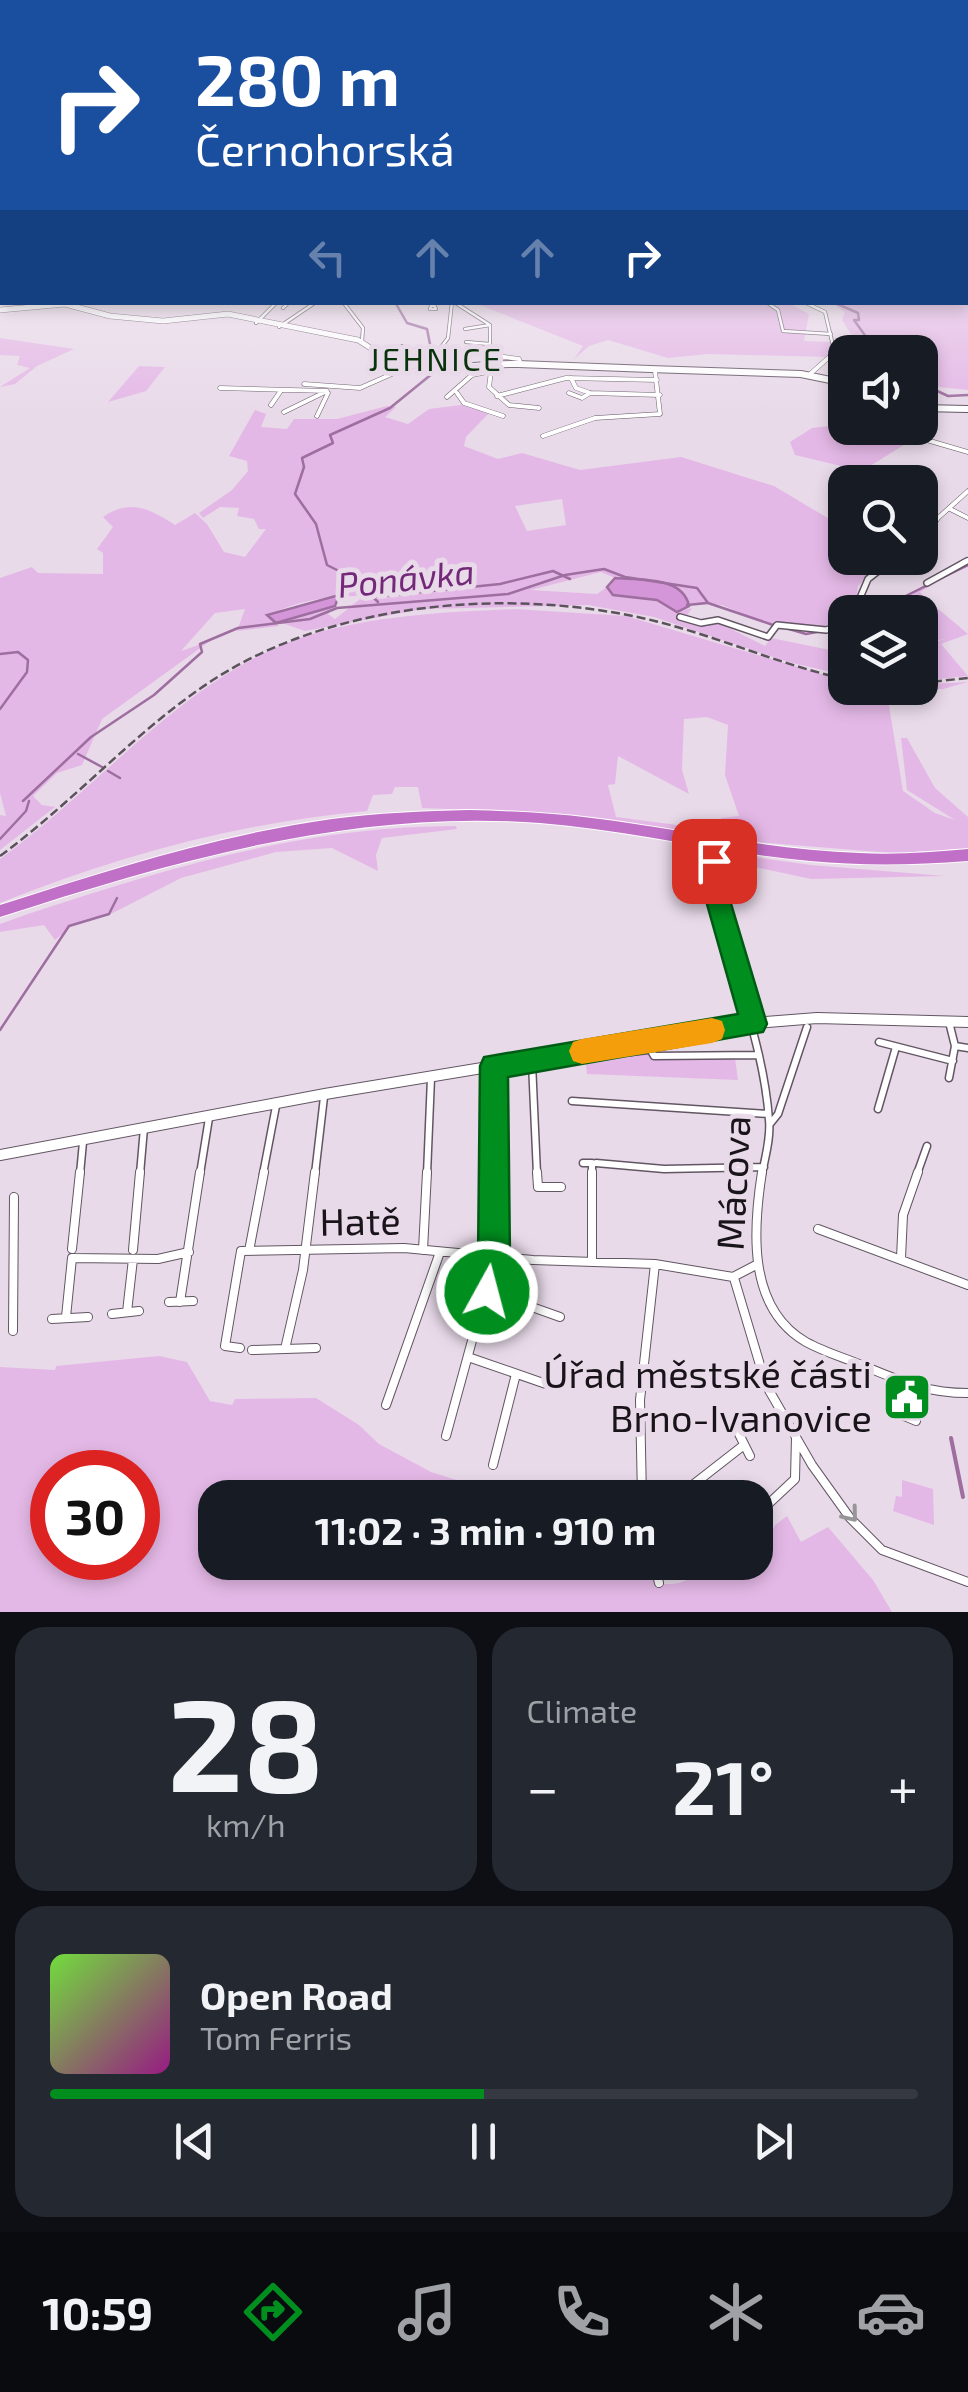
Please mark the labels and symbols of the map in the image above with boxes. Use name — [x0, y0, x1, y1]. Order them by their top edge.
district label: JEHNICE — [369, 339, 503, 377]
water label: Ponávka — [335, 549, 476, 605]
pin — [672, 819, 757, 904]
street label: Mácova — [706, 1114, 758, 1251]
street label: Hatě — [319, 1196, 401, 1244]
position arrow — [435, 1240, 539, 1344]
place label: Úřad městské části Brno-Ivanovice — [543, 1350, 872, 1440]
public building icon: Úřad městské části Brno-Ivanovice — [881, 1371, 933, 1423]
speed limit sign: 30 — [30, 1450, 160, 1580]
one-way arrow — [839, 1503, 857, 1521]

